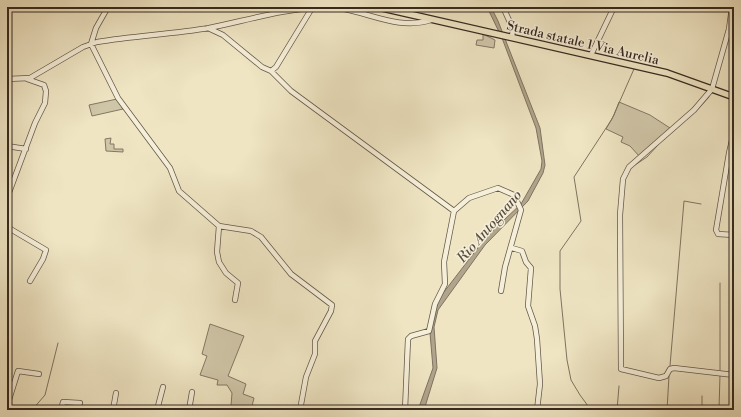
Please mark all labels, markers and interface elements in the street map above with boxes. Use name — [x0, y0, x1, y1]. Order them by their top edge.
street label: Strada statale 1 Via Aurelia — [505, 18, 661, 68]
water label: Rio Antognano — [453, 187, 526, 267]

